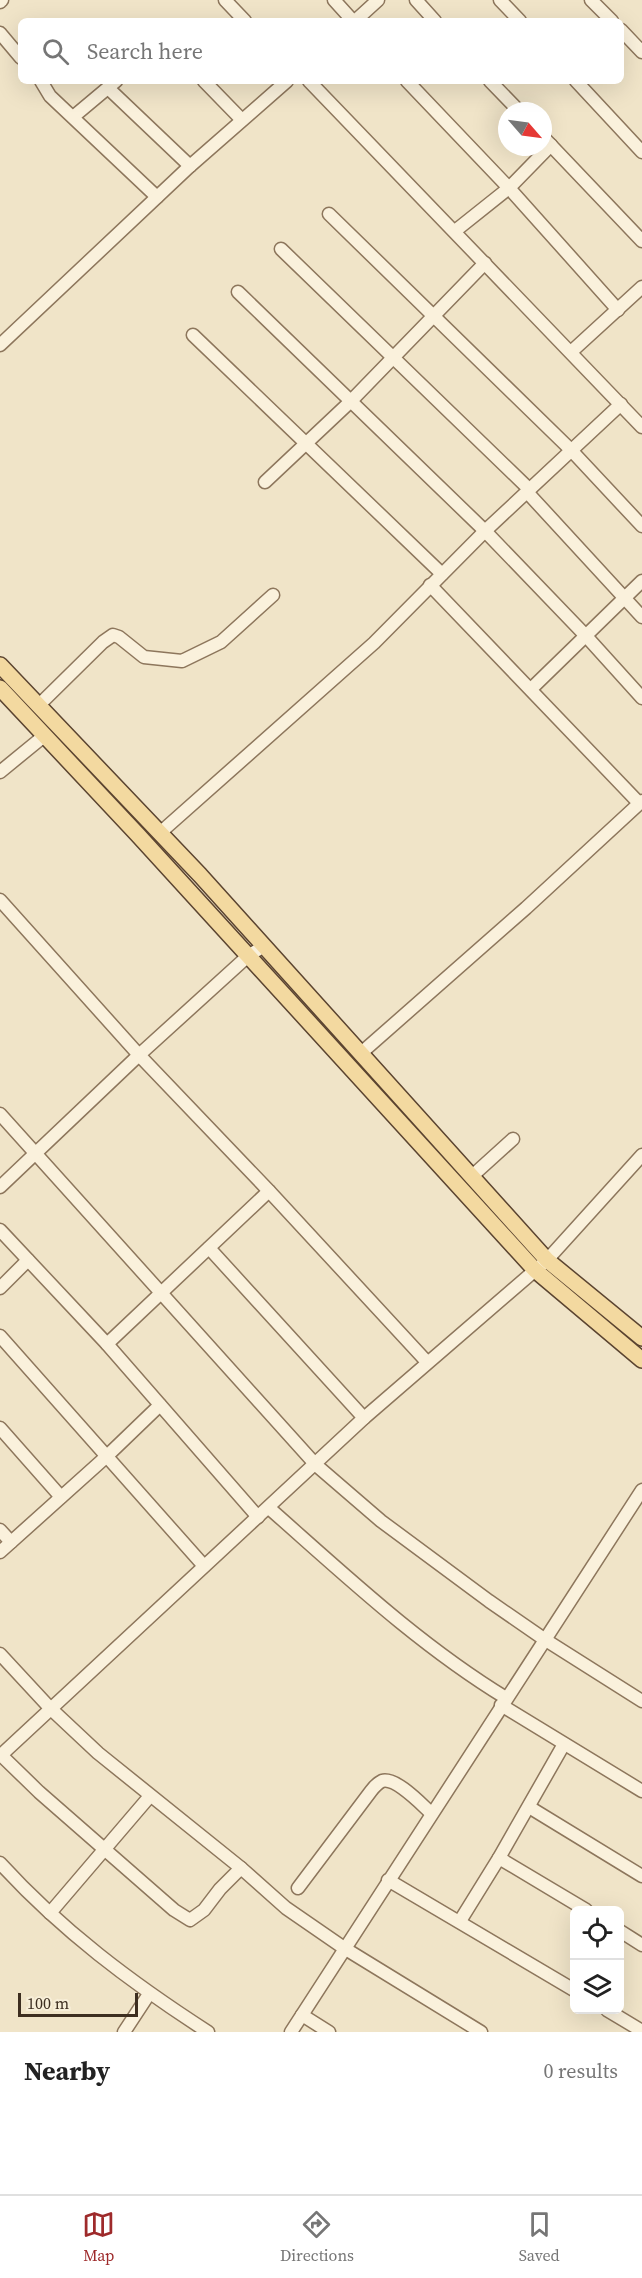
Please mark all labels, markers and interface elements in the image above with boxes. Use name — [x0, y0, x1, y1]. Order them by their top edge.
search box — [18, 18, 624, 84]
icon: search — [39, 35, 72, 68]
text: Search here — [87, 36, 203, 66]
north arrow — [498, 102, 552, 156]
map controls — [570, 1906, 624, 2014]
button: locate — [570, 1906, 624, 1960]
button: layers — [570, 1960, 624, 2014]
scale bar — [18, 1990, 138, 2018]
text: 100 m — [27, 1992, 69, 2014]
text: Nearby — [24, 2053, 110, 2089]
text: 0 results — [543, 2057, 618, 2085]
tab: Map — [82, 2208, 115, 2266]
tab: Directions — [280, 2208, 354, 2266]
tab: Saved — [519, 2208, 560, 2266]

